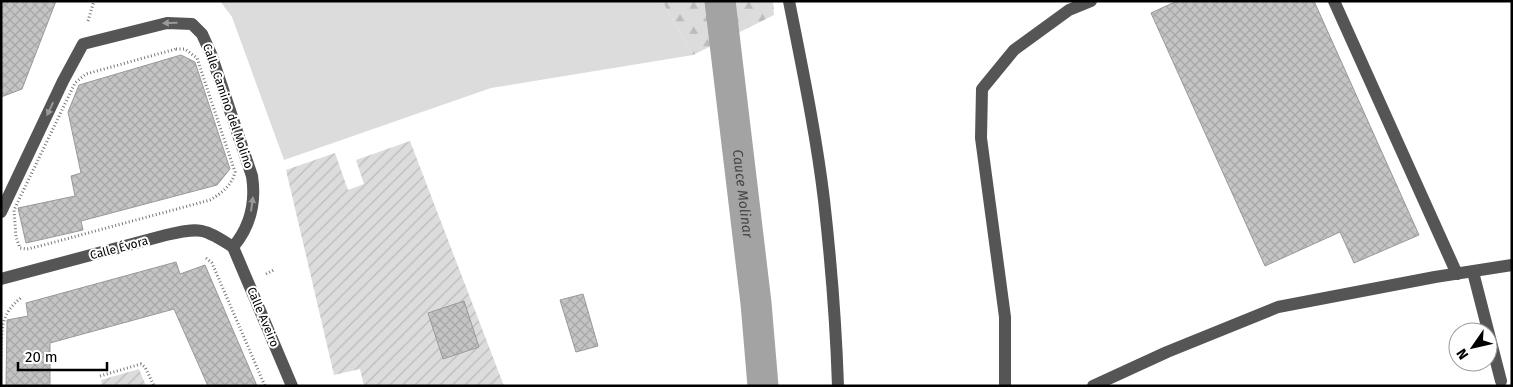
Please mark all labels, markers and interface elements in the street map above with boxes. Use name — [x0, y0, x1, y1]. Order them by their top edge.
one-way arrow — [162, 20, 178, 28]
street label: Calle Camino del Molino — [200, 42, 256, 170]
one-way arrow — [46, 102, 54, 116]
water label: Cauce Molinar — [729, 148, 756, 240]
one-way arrow — [248, 195, 256, 211]
street label: Calle Évora — [88, 233, 150, 262]
street label: Calle Aveiro — [244, 285, 282, 349]
north arrow — [1448, 322, 1498, 372]
scale bar — [18, 340, 106, 372]
text: N — [1453, 345, 1472, 363]
text: 20 m — [25, 348, 58, 366]

